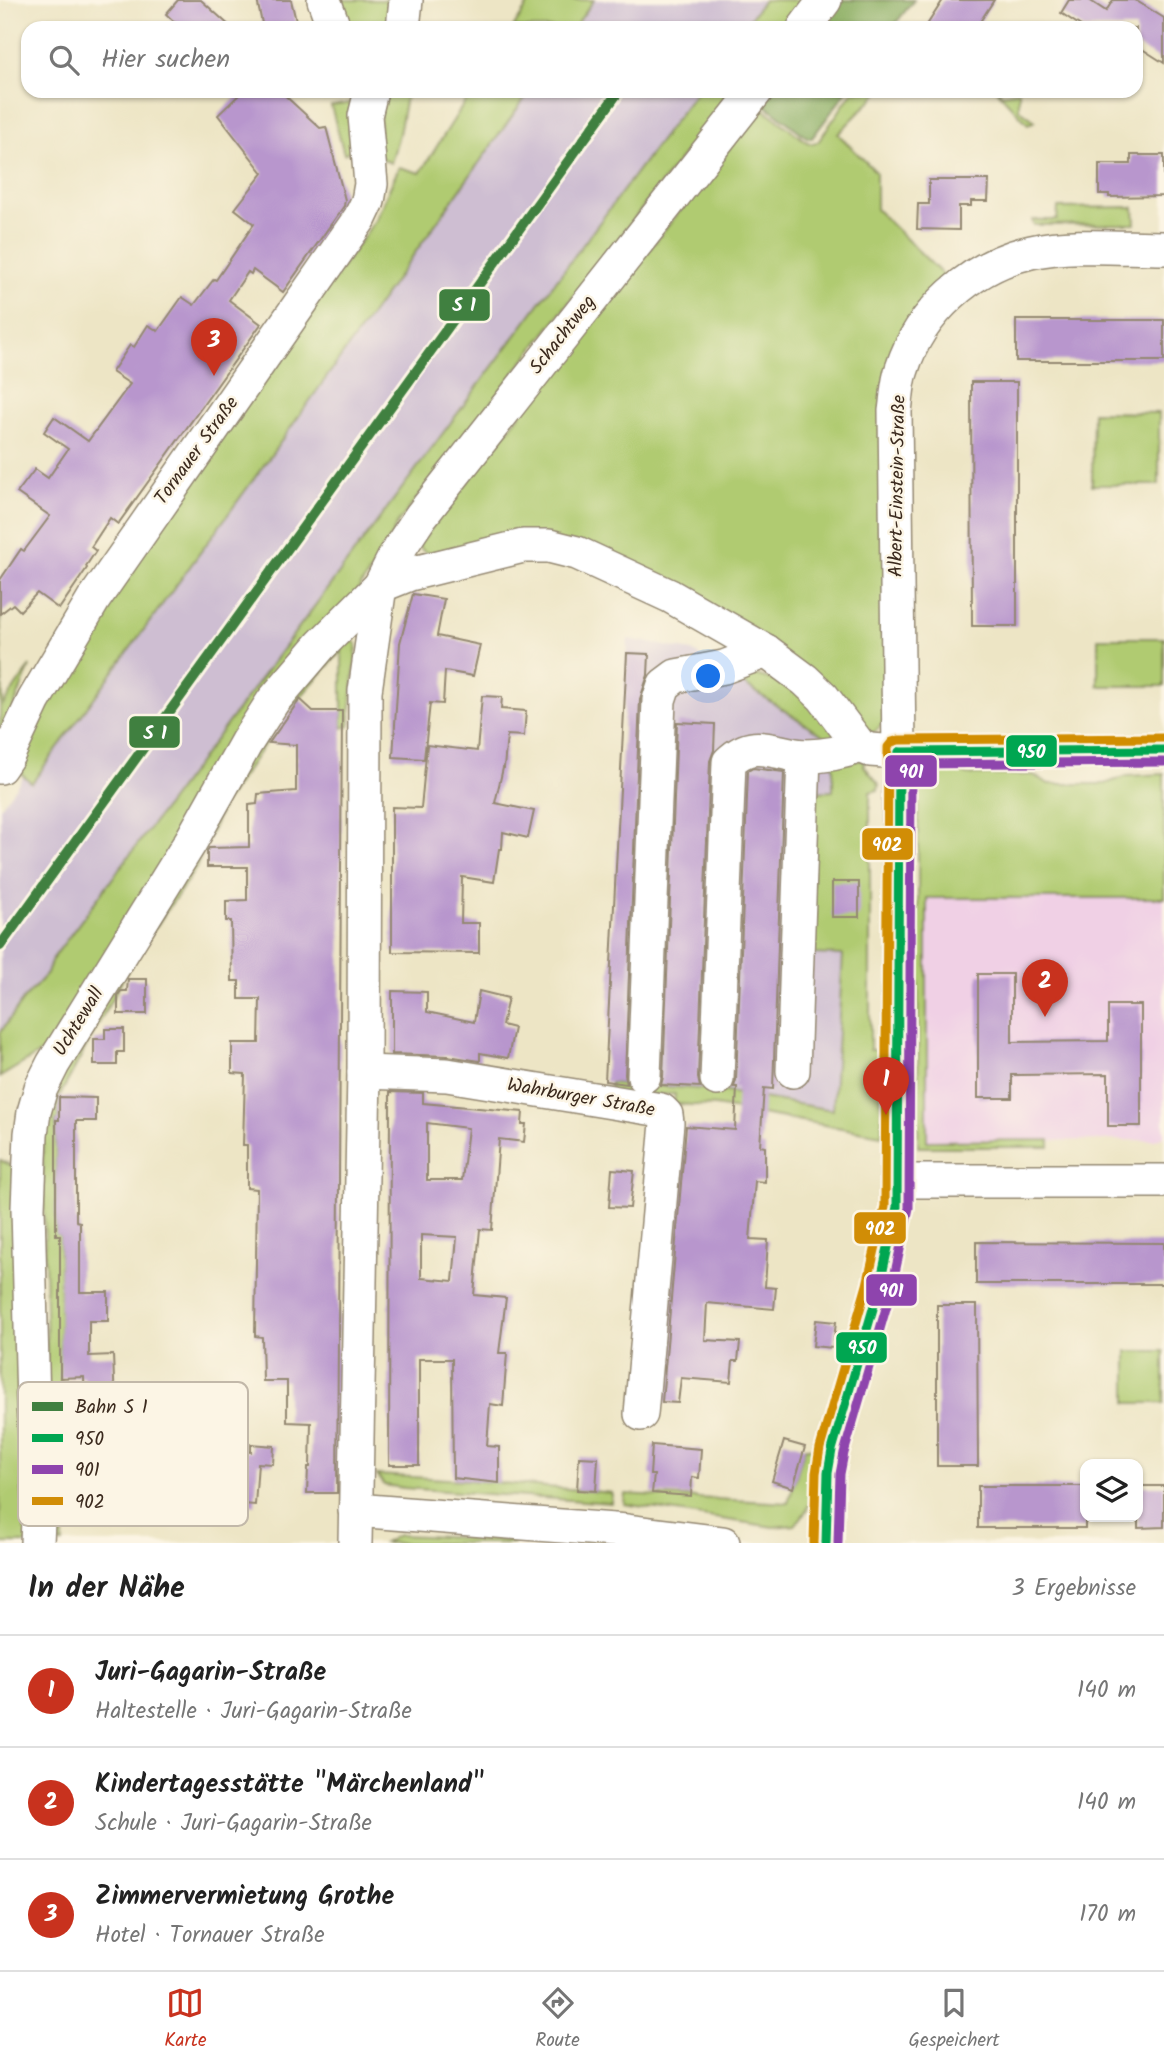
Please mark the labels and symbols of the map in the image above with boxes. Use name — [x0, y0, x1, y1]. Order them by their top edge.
line badge: S 1 — [438, 288, 491, 322]
street label: Schachtweg — [522, 289, 604, 381]
text: S 1 — [452, 291, 476, 321]
pin: 3 — [191, 318, 237, 376]
street label: Tornauer Straße — [147, 390, 247, 512]
street label: Albert-Einstein-Straße — [881, 394, 915, 578]
your location — [691, 659, 725, 693]
line badge: S 1 — [128, 715, 181, 749]
text: S 1 — [143, 719, 167, 749]
line badge: 950 — [1005, 734, 1058, 768]
text: 950 — [1017, 738, 1046, 768]
line badge: 901 — [884, 754, 938, 788]
text: 901 — [898, 758, 924, 788]
line badge: 902 — [861, 827, 914, 861]
text: 902 — [872, 831, 902, 861]
pin: 2 — [1022, 959, 1068, 1017]
street label: Uchtewall — [46, 981, 112, 1063]
pin: 1 — [863, 1057, 909, 1115]
street label: Wahrburger Straße — [505, 1070, 658, 1126]
line badge: 902 — [853, 1211, 907, 1245]
text: 902 — [865, 1215, 895, 1245]
line badge: 901 — [865, 1273, 918, 1307]
text: 901 — [878, 1277, 904, 1307]
line badge: 950 — [835, 1331, 888, 1364]
text: 950 — [848, 1334, 877, 1364]
legend — [18, 1382, 248, 1526]
text: Bahn S 1 — [75, 1393, 148, 1423]
text: 950 — [75, 1425, 104, 1455]
text: 901 — [75, 1456, 100, 1486]
text: 902 — [75, 1488, 105, 1518]

